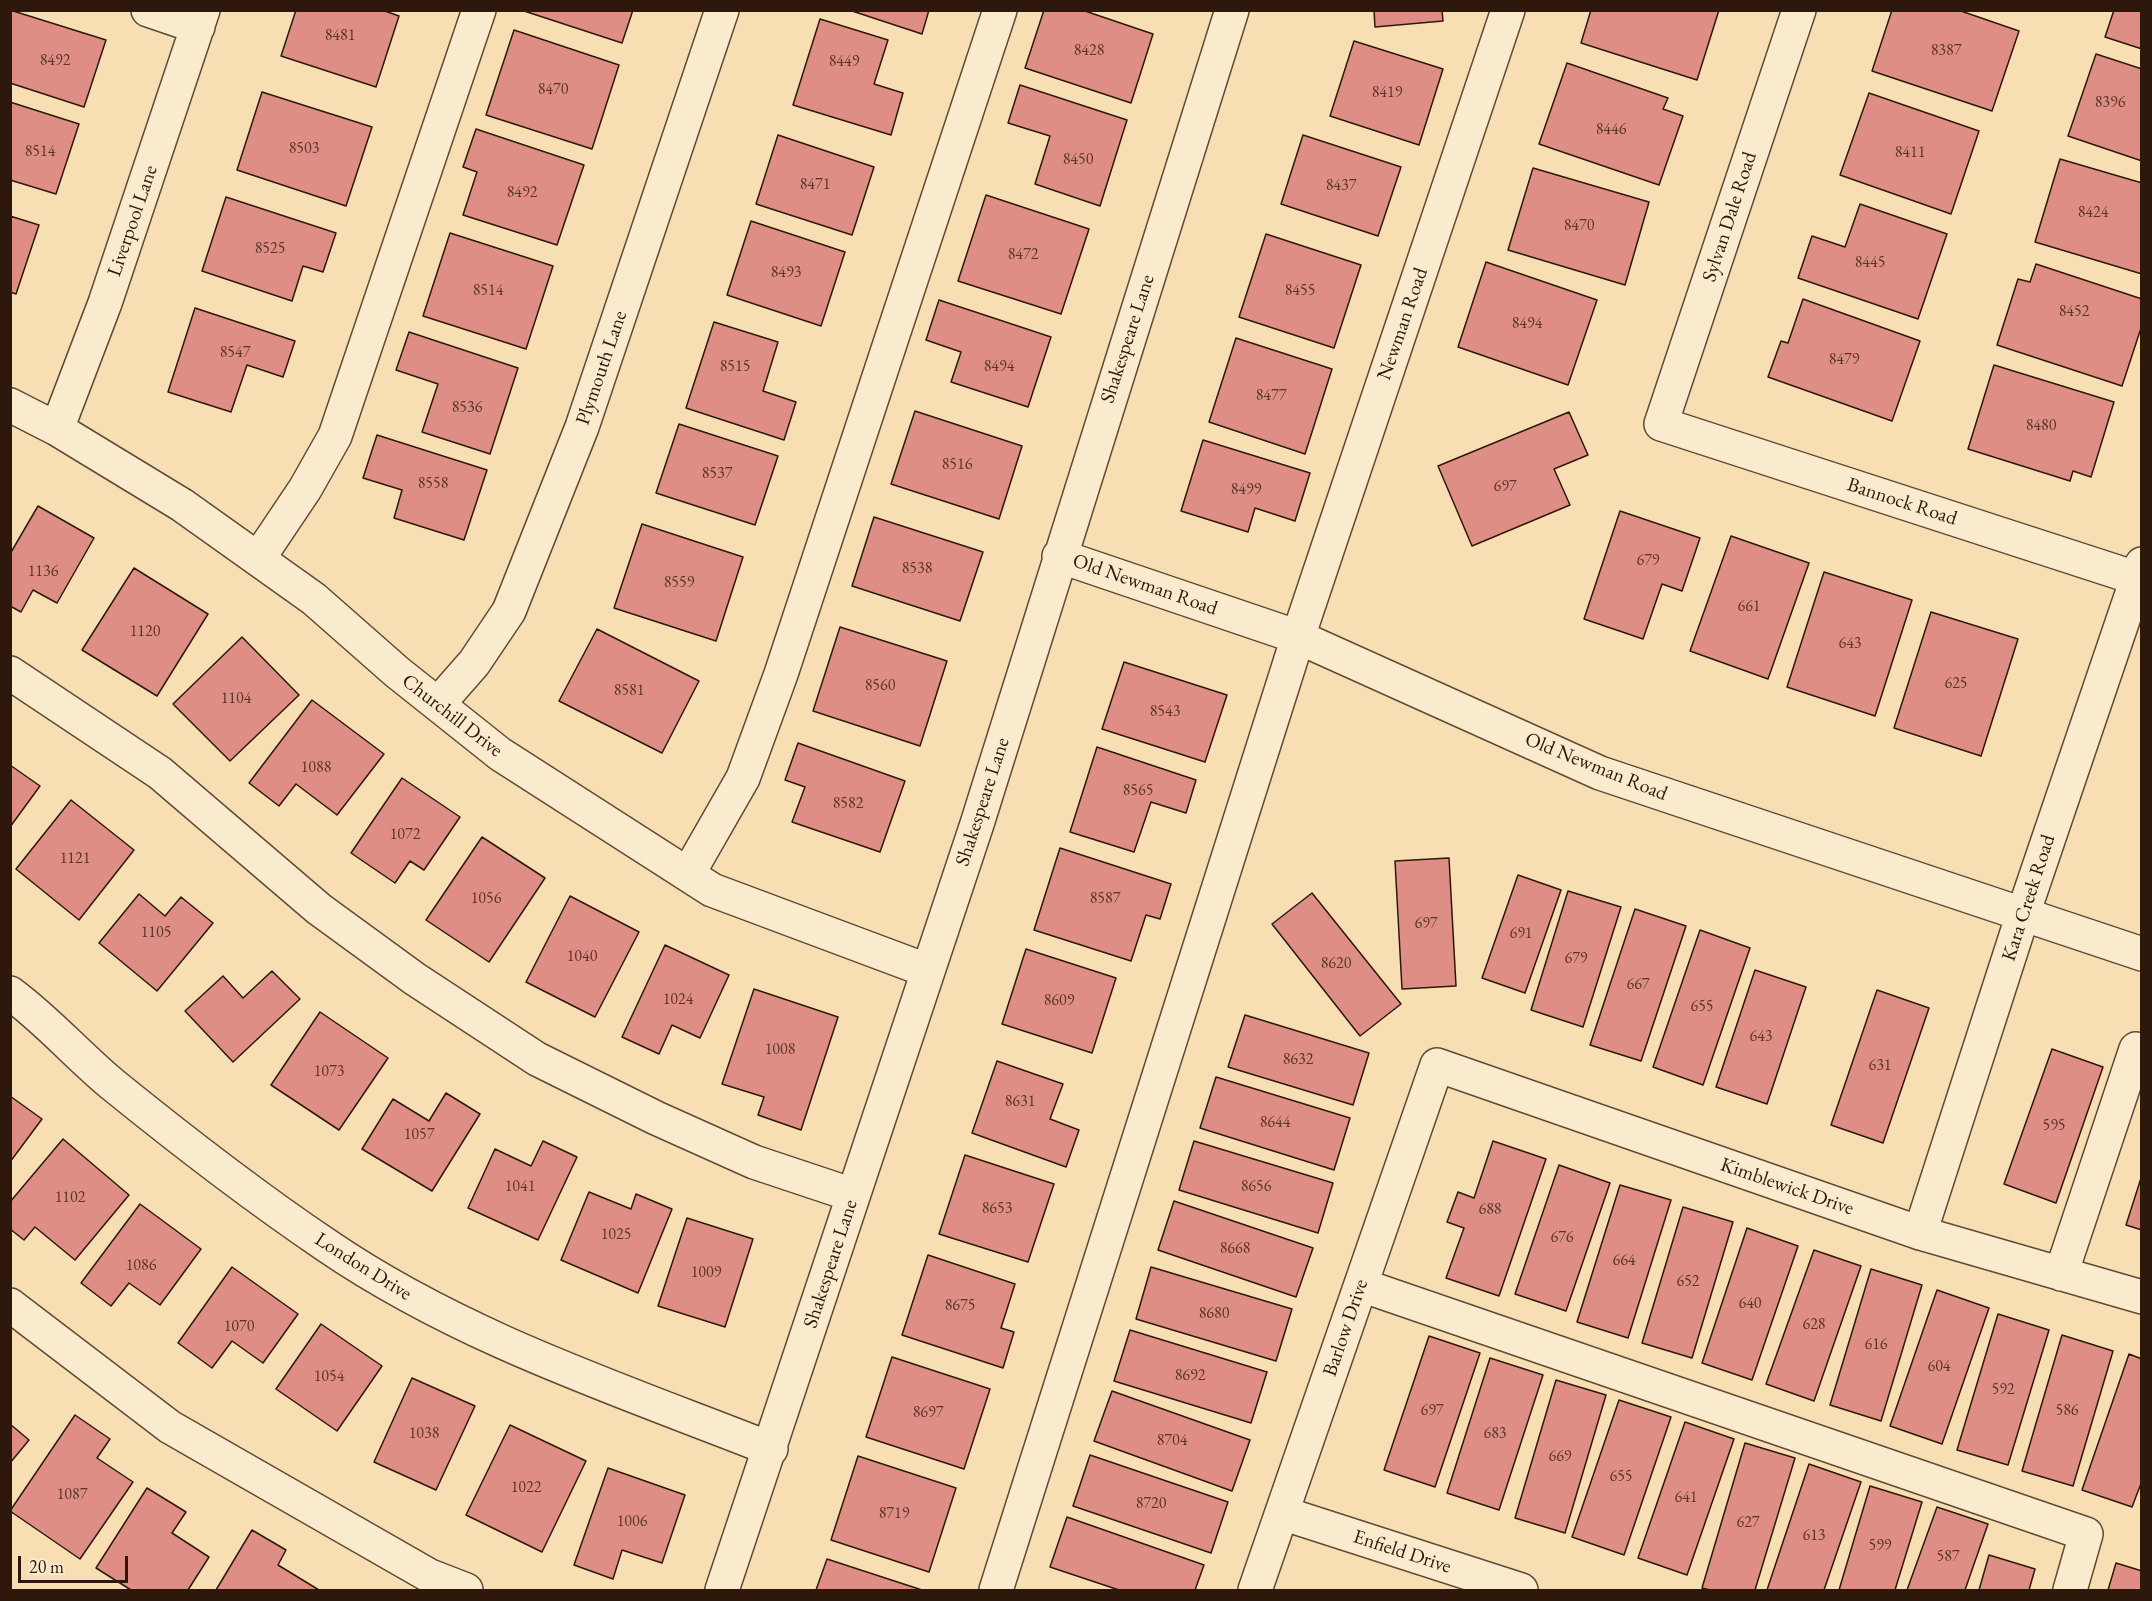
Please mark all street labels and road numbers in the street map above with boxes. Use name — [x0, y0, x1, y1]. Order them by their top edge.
street label: Sylvan Dale Road — [1698, 149, 1762, 285]
street label: Liverpool Lane — [103, 162, 163, 280]
street label: Newman Road — [1373, 265, 1433, 383]
street label: Shakespeare Lane — [1096, 272, 1160, 406]
street label: Plymouth Lane — [571, 308, 633, 428]
street label: Bannock Road — [1844, 473, 1960, 531]
street label: Old Newman Road — [1069, 549, 1221, 621]
street label: Churchill Drive — [397, 669, 507, 763]
street label: Old Newman Road — [1521, 728, 1671, 806]
street label: Shakespeare Lane — [951, 735, 1015, 869]
street label: Kara Creek Road — [1997, 832, 2061, 964]
street label: Kimblewick Drive — [1717, 1153, 1857, 1221]
street label: Shakespeare Lane — [799, 1197, 863, 1331]
street label: London Drive — [310, 1228, 416, 1306]
street label: Barlow Drive — [1318, 1276, 1374, 1380]
street label: Enfield Drive — [1350, 1525, 1454, 1579]

